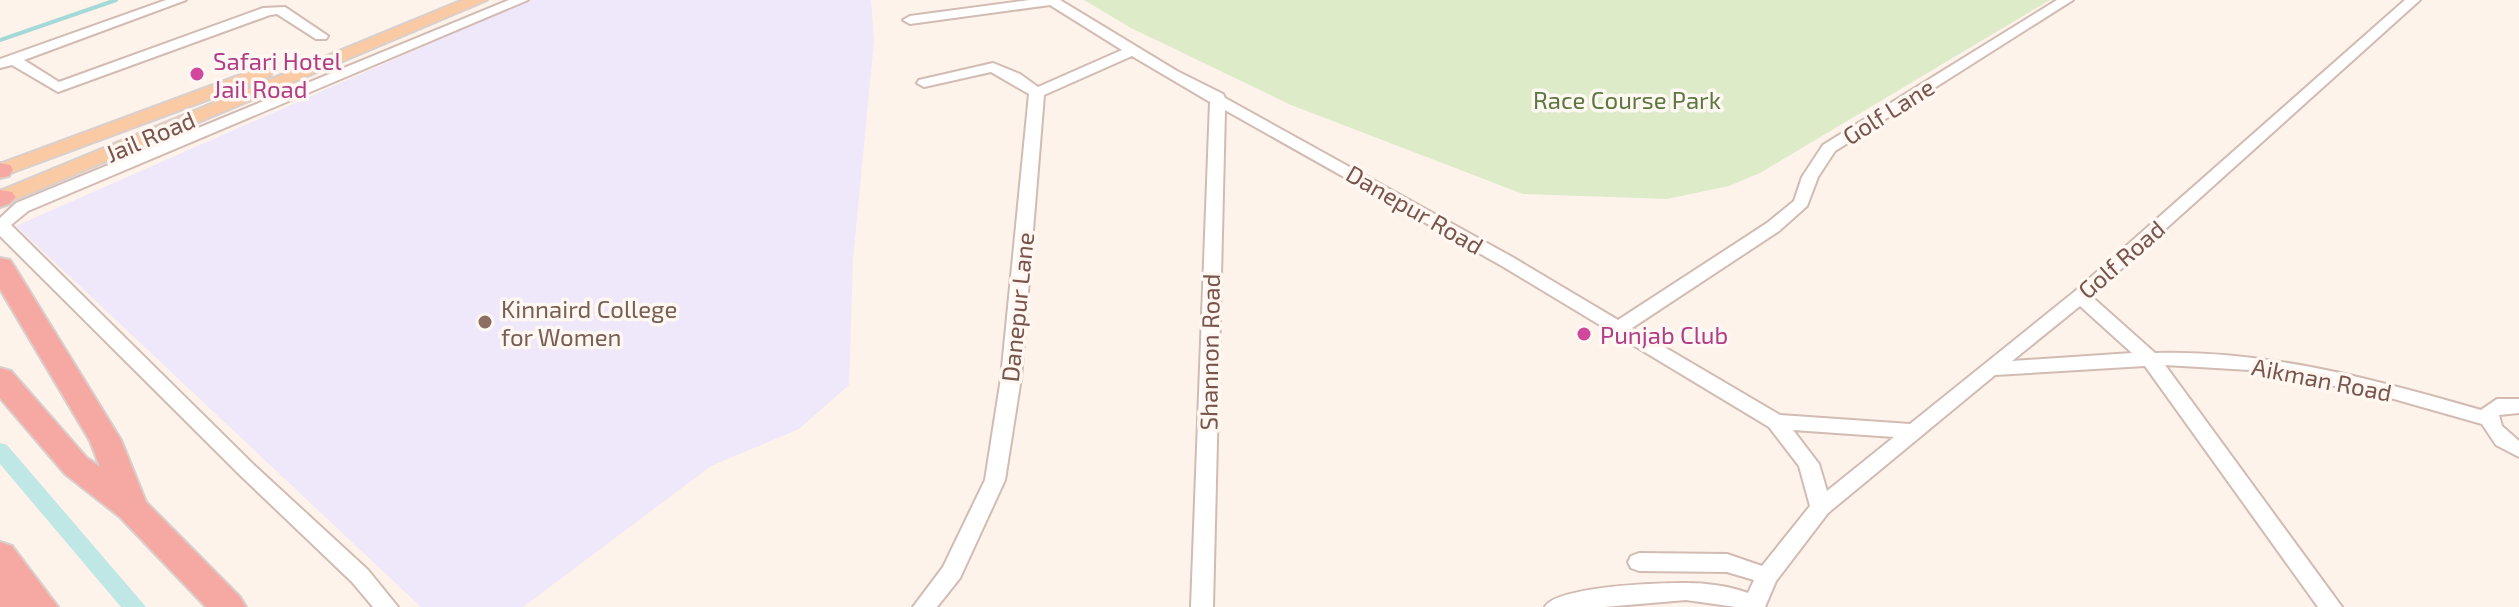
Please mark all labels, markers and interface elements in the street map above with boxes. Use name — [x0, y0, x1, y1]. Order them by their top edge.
place label: Safari Hotel Jail Road — [213, 46, 342, 103]
marker: Safari Hotel Jail Road — [188, 65, 206, 83]
street label: Golf Lane — [1837, 72, 1939, 150]
park label: Race Course Park — [1533, 85, 1721, 114]
street label: Jail Road — [101, 104, 199, 168]
street label: Danepur Road — [1341, 158, 1489, 260]
street label: Golf Road — [2072, 214, 2170, 304]
street label: Danepur Lane — [995, 231, 1039, 383]
street label: Shannon Road — [1193, 273, 1225, 431]
place label: Kinnaird College for Women — [501, 294, 677, 351]
marker: Kinnaird College for Women — [476, 313, 494, 331]
place label: Punjab Club — [1600, 320, 1728, 349]
marker: Punjab Club — [1575, 325, 1593, 343]
street label: Aikman Road — [2250, 351, 2394, 407]

